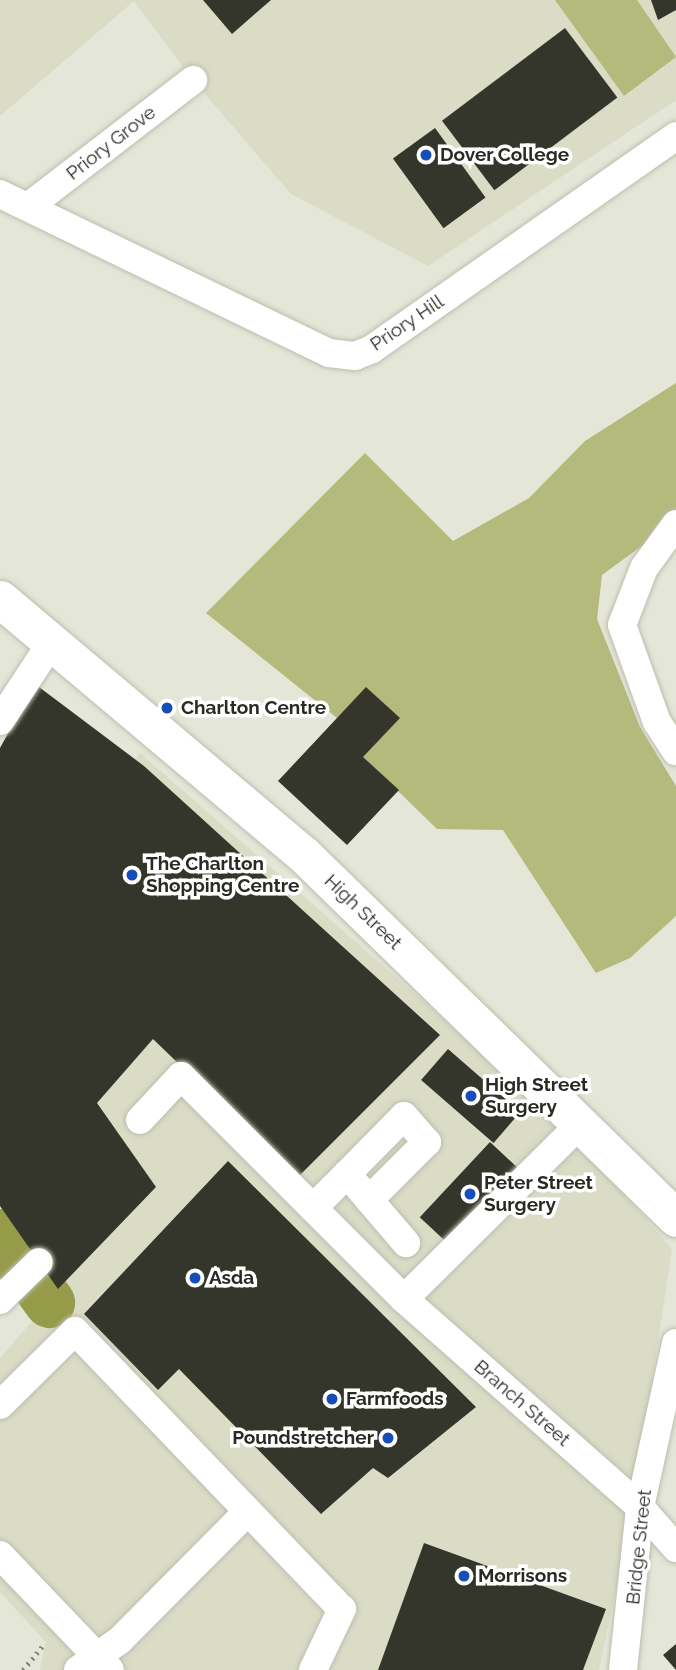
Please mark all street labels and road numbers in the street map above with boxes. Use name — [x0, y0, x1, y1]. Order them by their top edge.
street label: Priory Grove — [62, 101, 160, 185]
street label: Priory Hill — [366, 290, 448, 356]
street label: High Street — [320, 870, 406, 954]
street label: Branch Street — [469, 1355, 575, 1451]
street label: Bridge Street — [622, 1488, 656, 1606]

